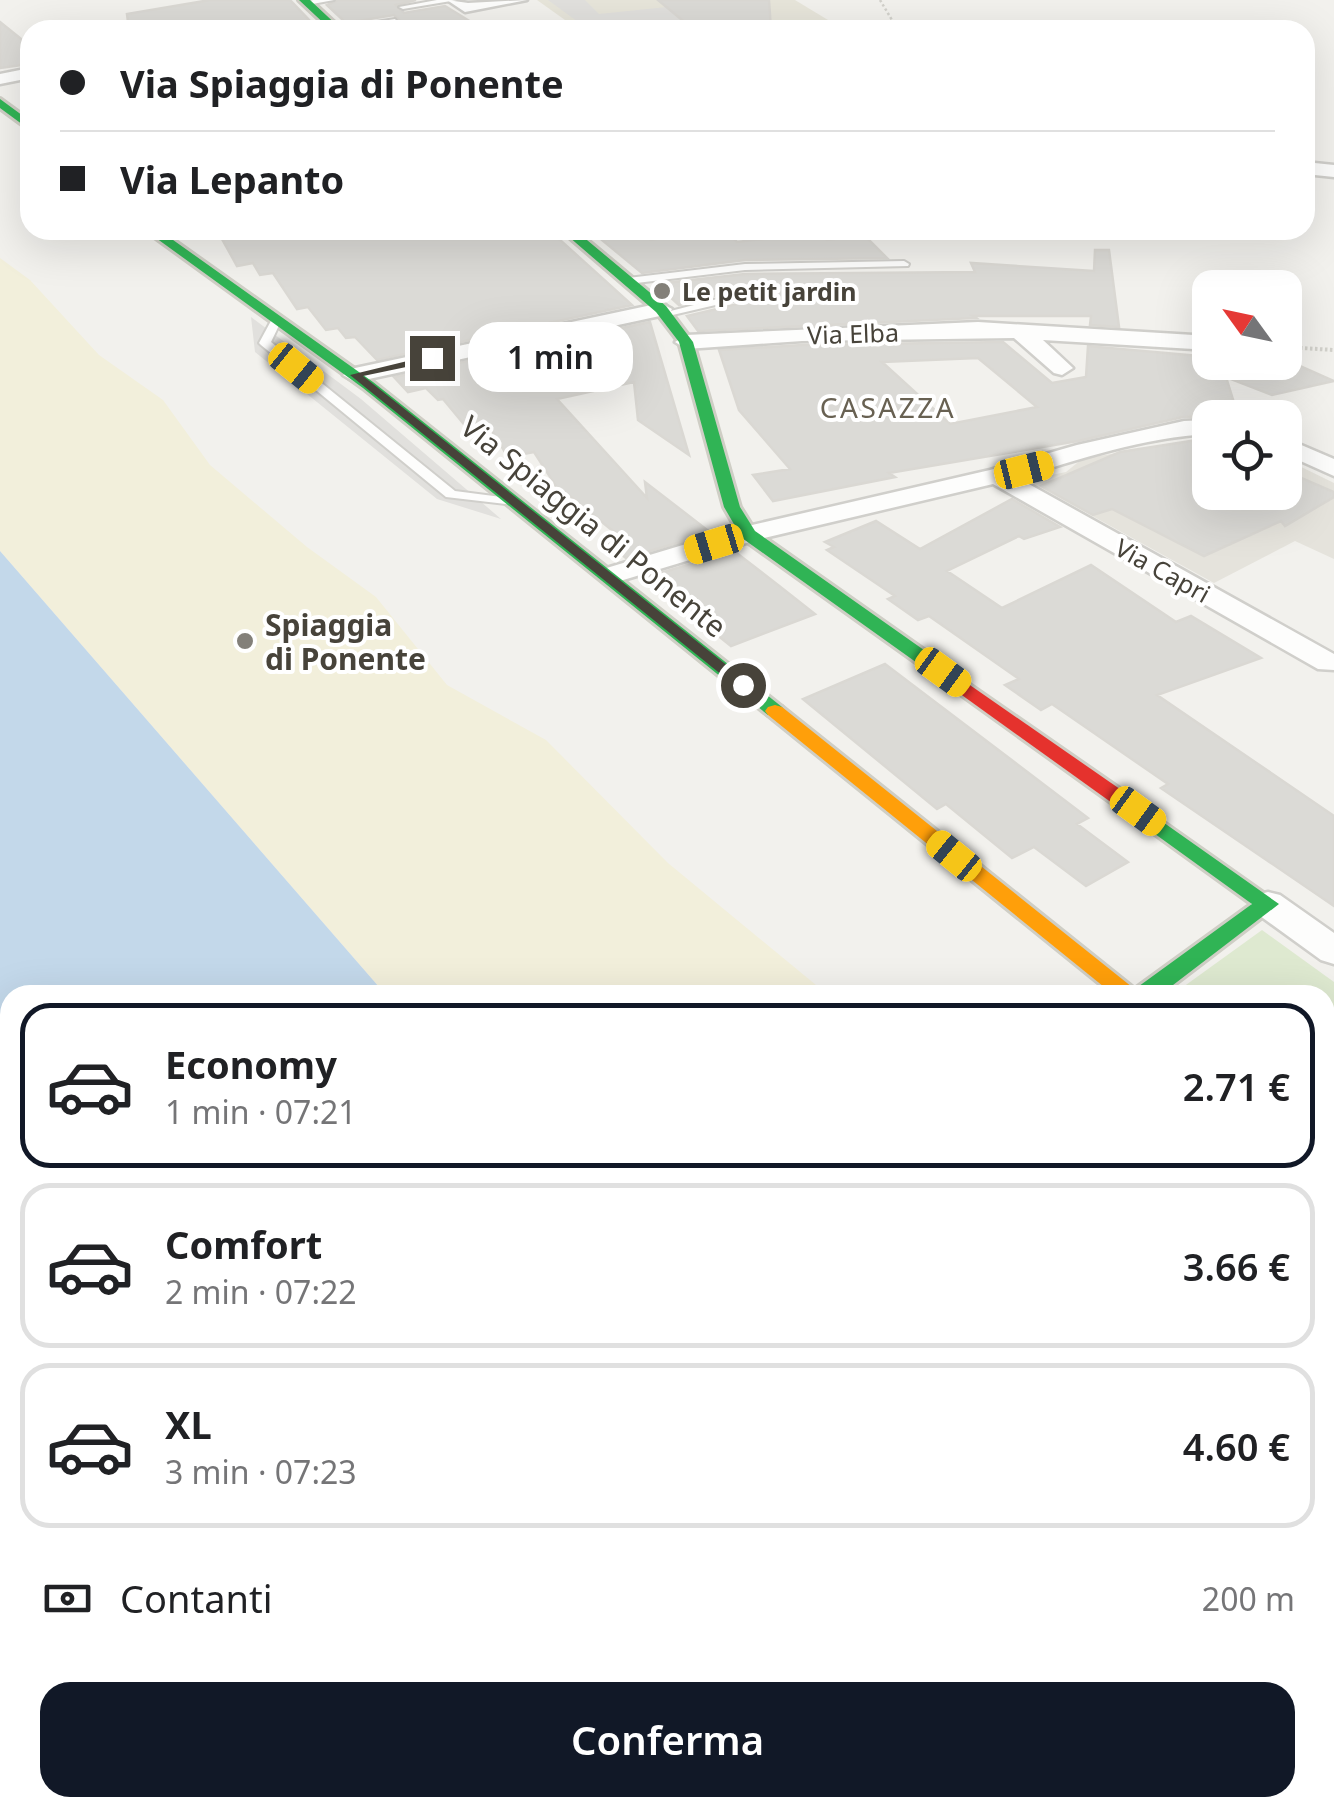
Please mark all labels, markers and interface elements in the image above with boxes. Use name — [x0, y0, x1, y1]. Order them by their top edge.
text: Via Spiaggia di Ponente — [120, 57, 564, 109]
text: Via Lepanto — [120, 153, 344, 205]
north arrow — [1192, 270, 1302, 380]
map controls — [1192, 270, 1302, 510]
place label: Le petit jardin — [682, 274, 856, 308]
marker: Le petit jardin — [651, 280, 673, 302]
street label: Via Elba — [807, 314, 899, 352]
callout: 1 min — [467, 323, 632, 393]
text: 1 min — [507, 335, 594, 378]
route end — [410, 336, 455, 381]
car — [263, 337, 329, 399]
district label: CASAZZA — [820, 388, 956, 426]
button: locate — [1192, 400, 1302, 510]
street label: Via Spiaggia di Ponente — [452, 406, 736, 646]
car — [991, 448, 1057, 492]
car — [681, 521, 747, 567]
street label: Via Capri — [1109, 530, 1217, 610]
place label: Spiaggia di Ponente — [265, 604, 426, 679]
marker: Spiaggia di Ponente — [234, 630, 256, 652]
car — [910, 642, 976, 702]
route start — [721, 663, 766, 708]
car — [1105, 781, 1171, 841]
car — [921, 825, 987, 887]
text: Economy — [165, 1038, 337, 1090]
icon: car — [45, 1041, 135, 1131]
text: 2.71 € — [1183, 1060, 1290, 1112]
text: 1 min · 07:21 — [165, 1090, 357, 1133]
text: Comfort — [165, 1218, 322, 1270]
icon: car — [45, 1221, 135, 1311]
text: 3.66 € — [1183, 1240, 1290, 1292]
text: 2 min · 07:22 — [165, 1270, 357, 1313]
text: XL — [165, 1398, 212, 1450]
icon: car — [45, 1401, 135, 1491]
text: 4.60 € — [1183, 1420, 1290, 1472]
text: 3 min · 07:23 — [165, 1450, 357, 1493]
icon: cash — [40, 1571, 95, 1626]
text: Contanti — [120, 1572, 273, 1624]
text: 200 m — [1202, 1577, 1295, 1620]
button: Conferma — [40, 1682, 1295, 1797]

